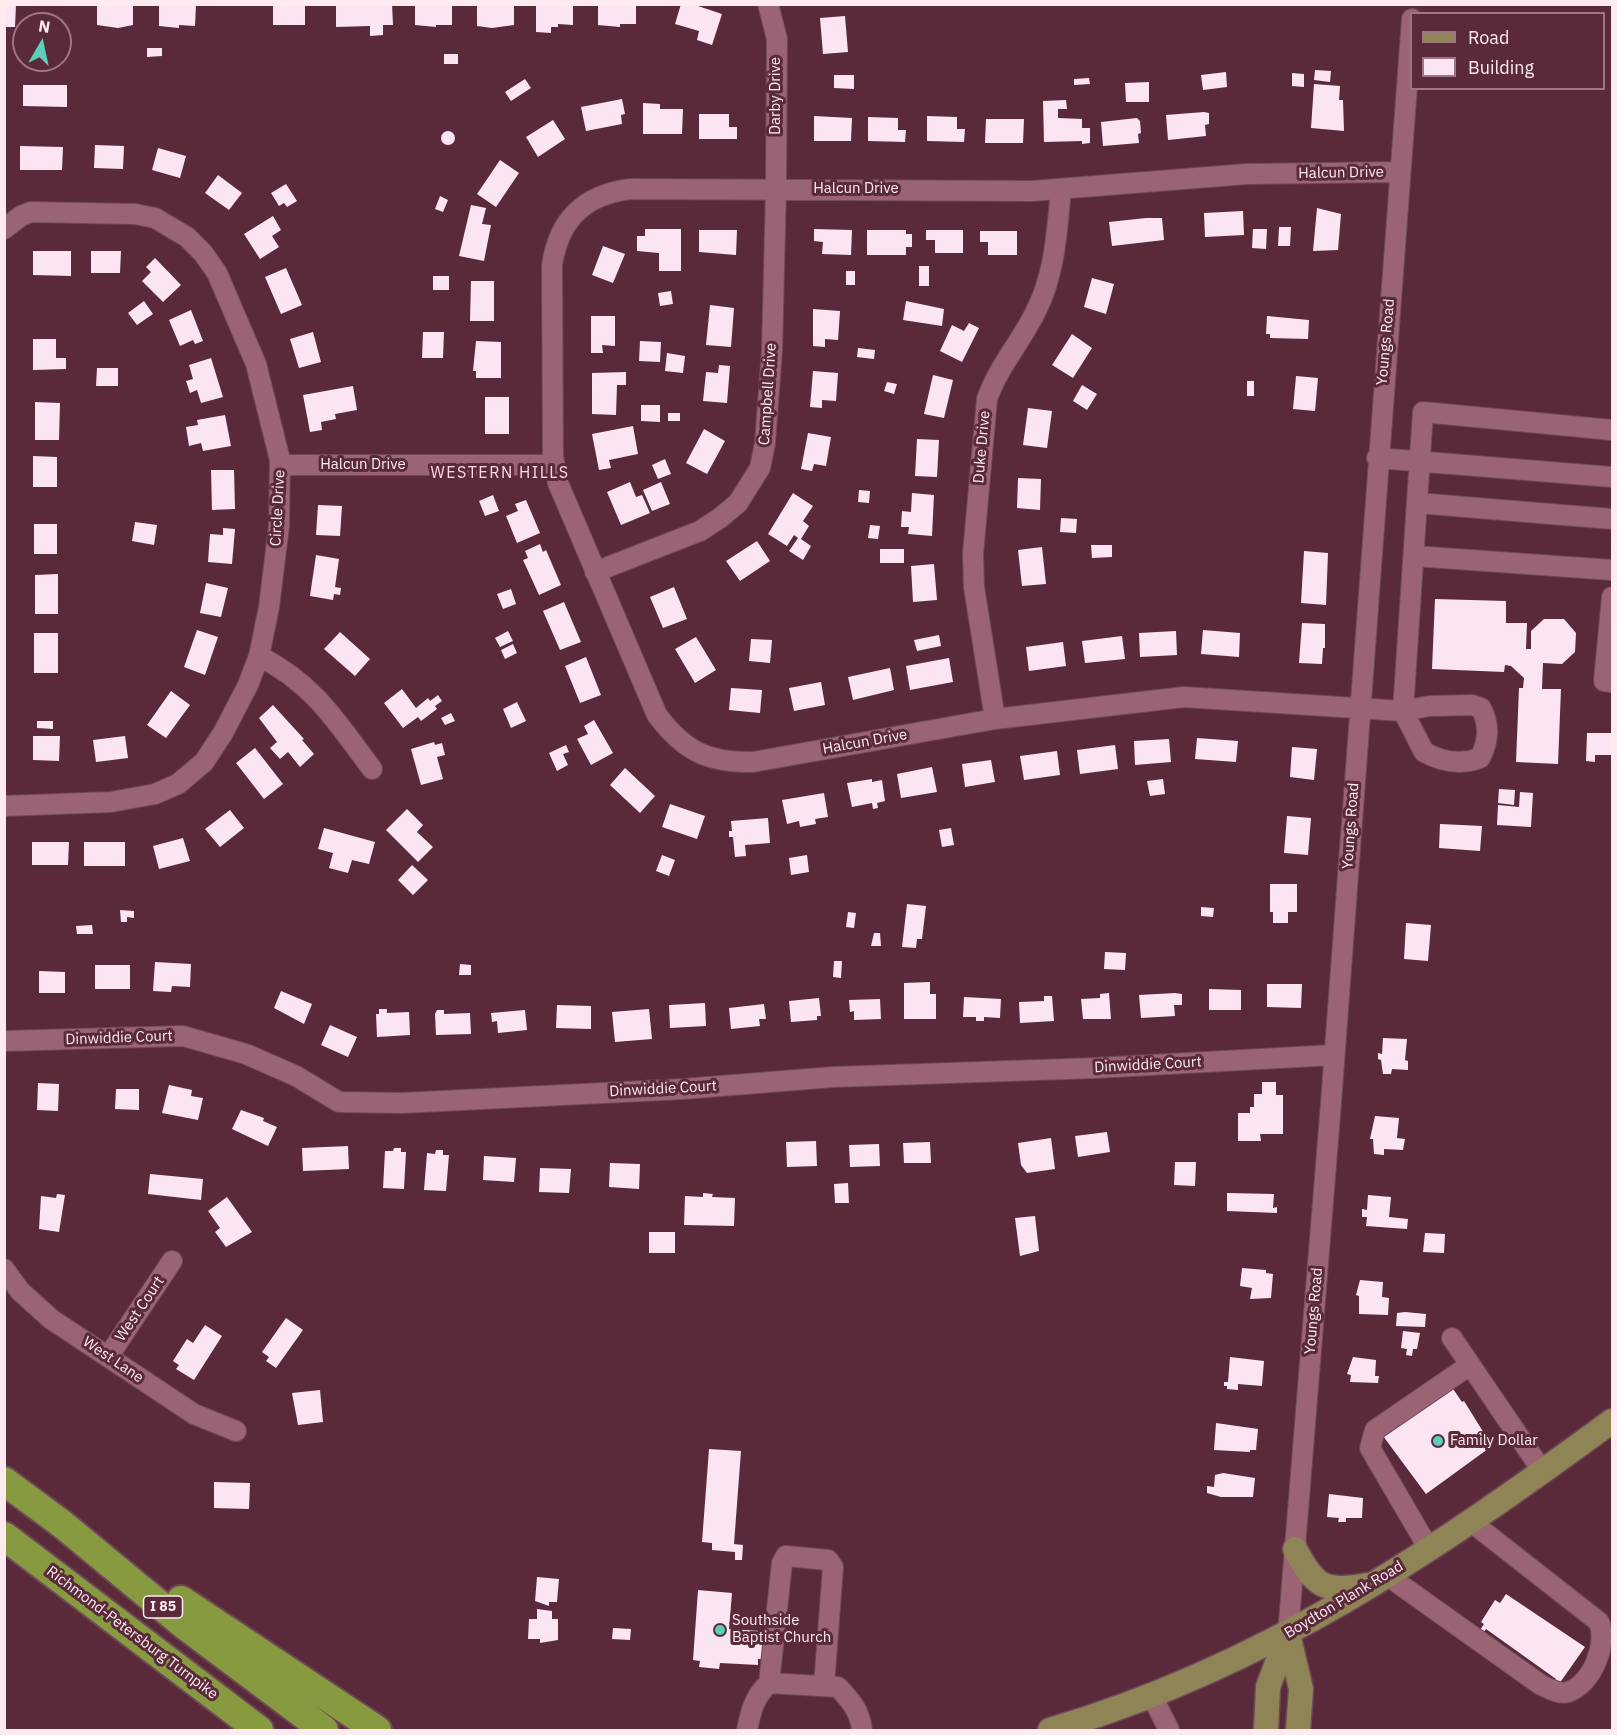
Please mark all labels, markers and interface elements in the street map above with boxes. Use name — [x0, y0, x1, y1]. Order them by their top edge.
north arrow — [12, 12, 72, 72]
legend — [1410, 12, 1605, 90]
text: N — [37, 15, 52, 37]
text: Road — [1468, 26, 1509, 49]
text: Building — [1468, 56, 1534, 79]
street label: Darby Drive — [767, 57, 785, 135]
street label: Halcun Drive — [1298, 163, 1384, 183]
street label: Halcun Drive — [813, 180, 899, 198]
street label: Youngs Road — [1373, 298, 1399, 386]
street label: Campbell Drive — [755, 342, 781, 446]
street label: Duke Drive — [970, 410, 994, 484]
street label: Halcun Drive — [320, 456, 406, 474]
district label: WESTERN HILLS — [430, 463, 570, 483]
street label: Circle Drive — [267, 469, 289, 547]
street label: Halcun Drive — [821, 726, 909, 758]
street label: Youngs Road — [1339, 782, 1363, 870]
street label: Dinwiddie Court — [65, 1027, 173, 1049]
street label: Dinwiddie Court — [1094, 1053, 1202, 1077]
street label: Dinwiddie Court — [609, 1077, 717, 1101]
street label: Youngs Road — [1301, 1267, 1327, 1355]
street label: West Court — [112, 1273, 168, 1345]
street label: West Lane — [79, 1333, 147, 1387]
place label: Family Dollar — [1450, 1432, 1538, 1450]
marker: Family Dollar — [1431, 1434, 1445, 1448]
street label: Boydton Plank Road — [1281, 1557, 1407, 1643]
street label: Richmond-Petersburg Turnpike — [43, 1563, 221, 1703]
road number: I 85 — [144, 1596, 182, 1618]
place label: Southside Baptist Church — [732, 1612, 831, 1647]
marker: Southside Baptist Church — [713, 1623, 727, 1637]

